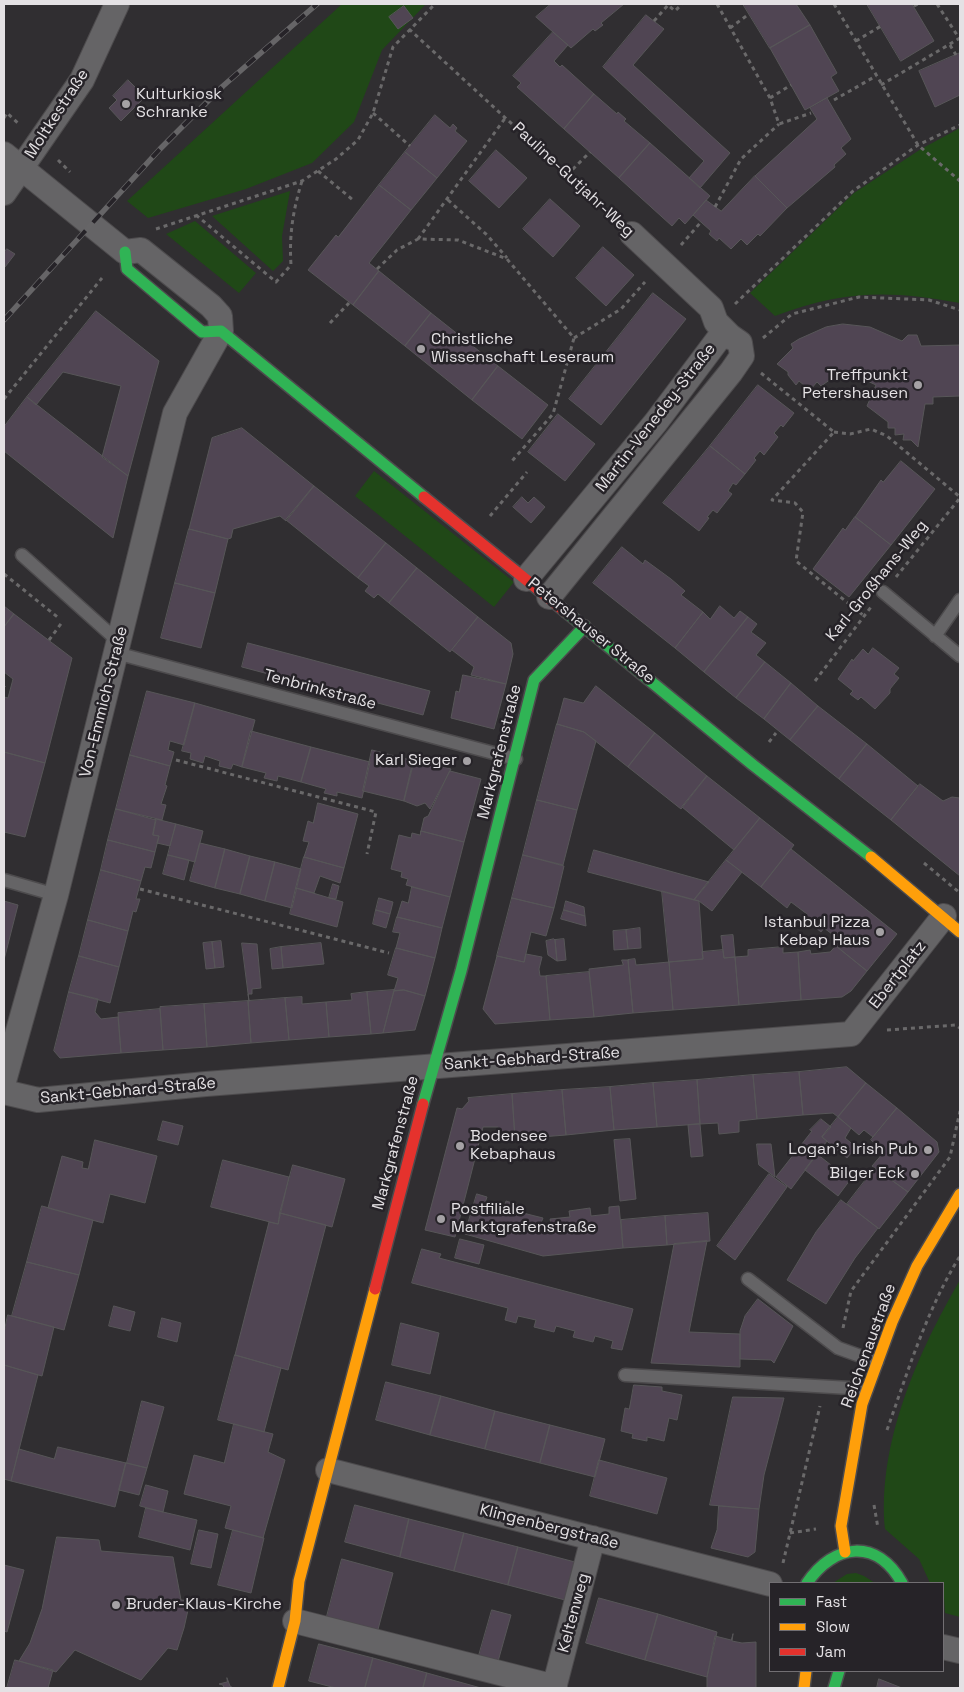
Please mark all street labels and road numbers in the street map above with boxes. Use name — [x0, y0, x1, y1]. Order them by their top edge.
street label: Moltkestraße — [21, 66, 93, 162]
street label: Pauline-Gutjahr-Weg — [508, 119, 638, 241]
street label: Martin-Venedey-Straße — [592, 340, 720, 496]
street label: Karl-Großhans-Weg — [822, 517, 932, 645]
street label: Petershauser Straße — [524, 574, 658, 688]
street label: Von-Emmich-Straße — [76, 624, 132, 780]
street label: Tenbrinkstraße — [262, 666, 378, 714]
street label: Markgrafenstraße — [474, 683, 526, 821]
street label: Ebertplatz — [866, 937, 930, 1013]
street label: Sankt-Gebhard-Straße — [443, 1043, 621, 1075]
street label: Sankt-Gebhard-Straße — [39, 1074, 217, 1108]
street label: Markgrafenstraße — [369, 1074, 423, 1212]
street label: Reichenaustraße — [838, 1281, 900, 1411]
street label: Klingenbergstraße — [477, 1500, 621, 1554]
street label: Keltenweg — [554, 1571, 594, 1655]

